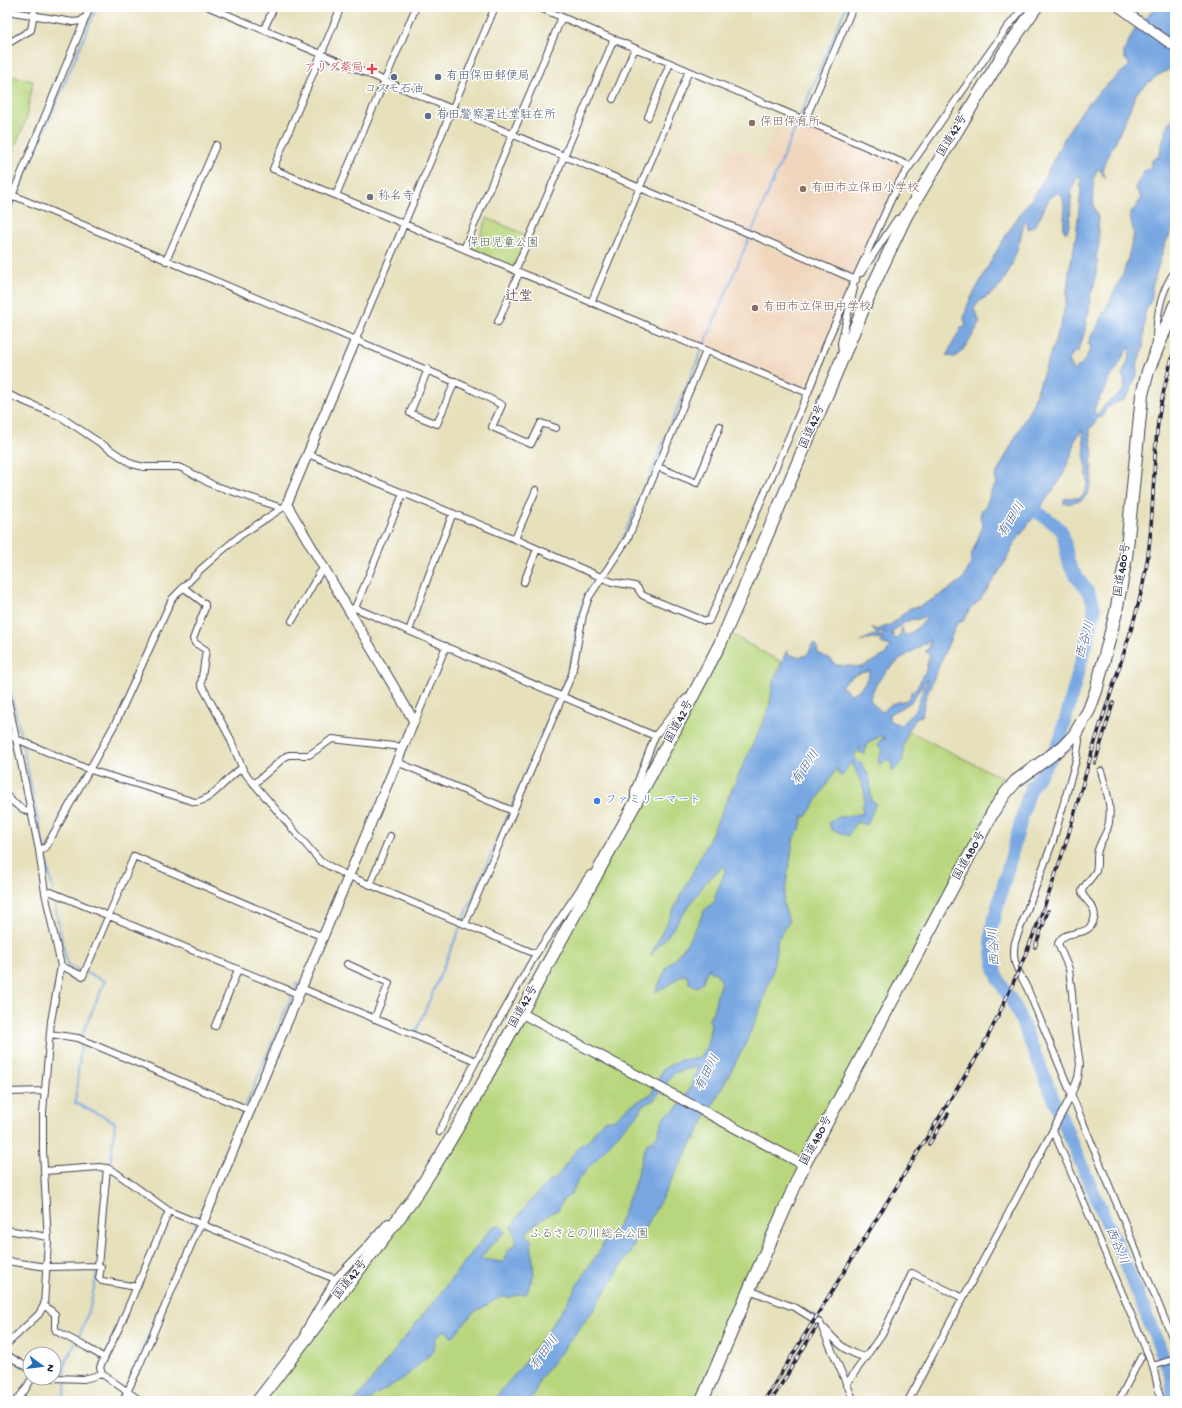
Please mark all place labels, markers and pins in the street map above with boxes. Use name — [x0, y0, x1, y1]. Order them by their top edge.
place label: アリダ薬局 — [304, 61, 364, 76]
marker: アリダ薬局 — [367, 64, 377, 74]
place label: 有田保田郵便局 — [446, 69, 530, 84]
marker: コスモ石油 — [389, 72, 399, 82]
marker: 有田保田郵便局 — [433, 72, 443, 82]
place label: コスモ石油 — [364, 83, 424, 97]
place label: 有田警察署辻堂駐在所 — [436, 108, 556, 123]
marker: 有田警察署辻堂駐在所 — [423, 111, 433, 121]
place label: 保田保育所 — [760, 115, 820, 130]
marker: 保田保育所 — [747, 118, 757, 128]
place label: 有田市立保田小学校 — [811, 181, 919, 196]
marker: 有田市立保田小学校 — [798, 184, 808, 194]
place label: 称名寺 — [378, 189, 414, 204]
marker: 称名寺 — [365, 192, 375, 202]
place label: 有田市立保田中学校 — [763, 300, 871, 315]
marker: 有田市立保田中学校 — [750, 303, 760, 313]
place label: ファミリーマート — [605, 794, 701, 808]
marker: ファミリーマート — [592, 796, 602, 806]

